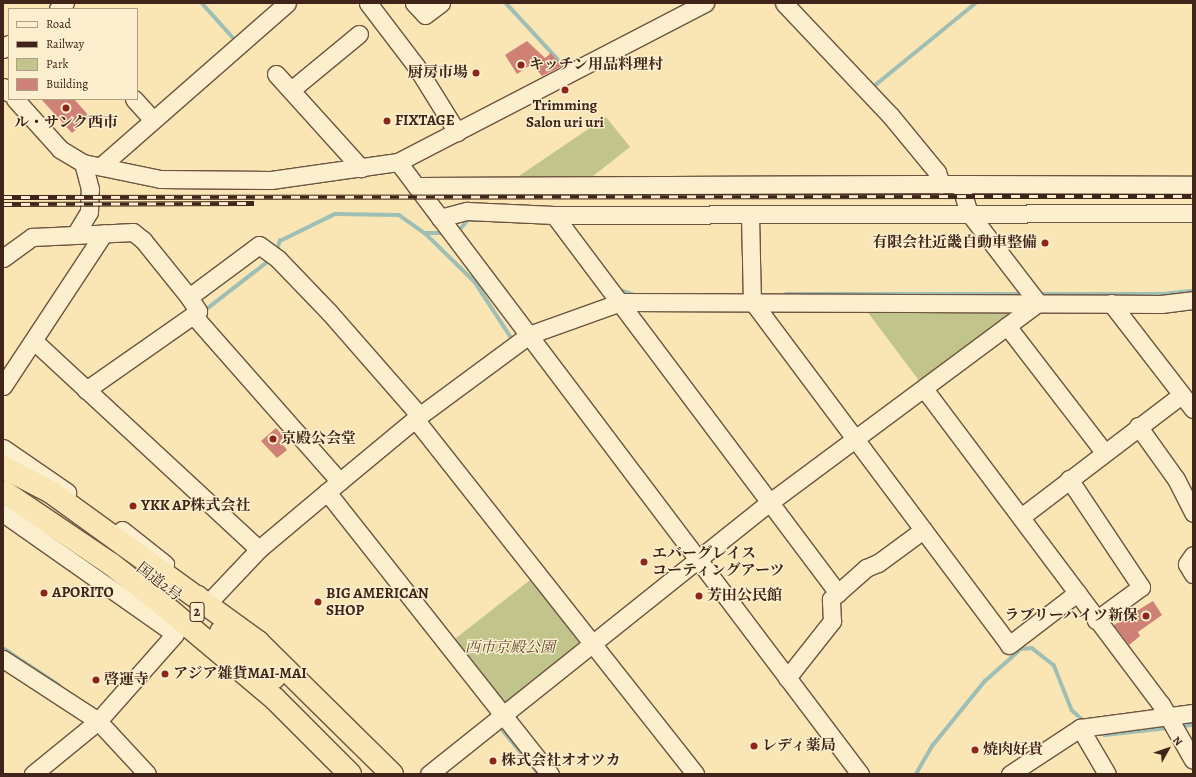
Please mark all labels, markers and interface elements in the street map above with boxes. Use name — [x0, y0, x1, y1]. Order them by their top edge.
legend — [8, 8, 138, 100]
text: Road — [46, 16, 71, 32]
text: Railway — [46, 36, 84, 52]
text: Park — [46, 56, 69, 72]
place label: キッチン用品料理村 — [529, 56, 664, 74]
marker: キッチン用品料理村 — [516, 60, 526, 70]
place label: 厨房市場 — [408, 64, 468, 82]
marker: 厨房市場 — [471, 68, 481, 78]
text: Building — [46, 76, 88, 92]
marker: Trimming Salon uri uri — [560, 85, 570, 95]
place label: Trimming Salon uri uri — [526, 96, 604, 131]
marker: ル・サンク西市 — [61, 103, 71, 113]
place label: FIXTAGE — [395, 112, 455, 130]
place label: ル・サンク西市 — [14, 114, 118, 132]
marker: FIXTAGE — [382, 116, 392, 126]
place label: 有限会社近畿自動車整備 — [872, 234, 1037, 252]
marker: 有限会社近畿自動車整備 — [1040, 238, 1050, 248]
place label: 京殿公会堂 — [281, 430, 356, 448]
marker: 京殿公会堂 — [268, 434, 278, 444]
place label: YKK AP株式会社 — [141, 497, 250, 515]
marker: YKK AP株式会社 — [128, 501, 138, 511]
place label: エバーグレイス コーティングアーツ — [652, 544, 787, 579]
marker: エバーグレイス コーティングアーツ — [639, 557, 649, 567]
street label: 国道2号 — [133, 559, 185, 605]
place label: APORITO — [52, 584, 114, 602]
place label: BIG AMERICAN SHOP — [326, 584, 429, 619]
place label: 芳田公民館 — [707, 587, 782, 605]
marker: APORITO — [39, 588, 49, 598]
marker: 芳田公民館 — [694, 591, 704, 601]
marker: BIG AMERICAN SHOP — [313, 597, 323, 607]
road number: 2 — [189, 600, 205, 624]
place label: ラブリーハイツ新保 — [1003, 607, 1138, 625]
marker: ラブリーハイツ新保 — [1141, 611, 1151, 621]
park label: 西市京殿公園 — [465, 639, 555, 657]
place label: アジア雑貨MAI-MAI — [173, 665, 307, 683]
marker: アジア雑貨MAI-MAI — [160, 669, 170, 679]
place label: 啓運寺 — [104, 671, 149, 689]
marker: 啓運寺 — [91, 675, 101, 685]
north arrow — [1148, 729, 1188, 769]
text: N — [1169, 733, 1186, 749]
place label: レディ薬局 — [762, 737, 837, 755]
marker: レディ薬局 — [749, 741, 759, 751]
place label: 焼肉好貴 — [983, 741, 1043, 759]
marker: 焼肉好貴 — [970, 745, 980, 755]
place label: 株式会社オオツカ — [501, 752, 621, 770]
marker: 株式会社オオツカ — [488, 756, 498, 766]

